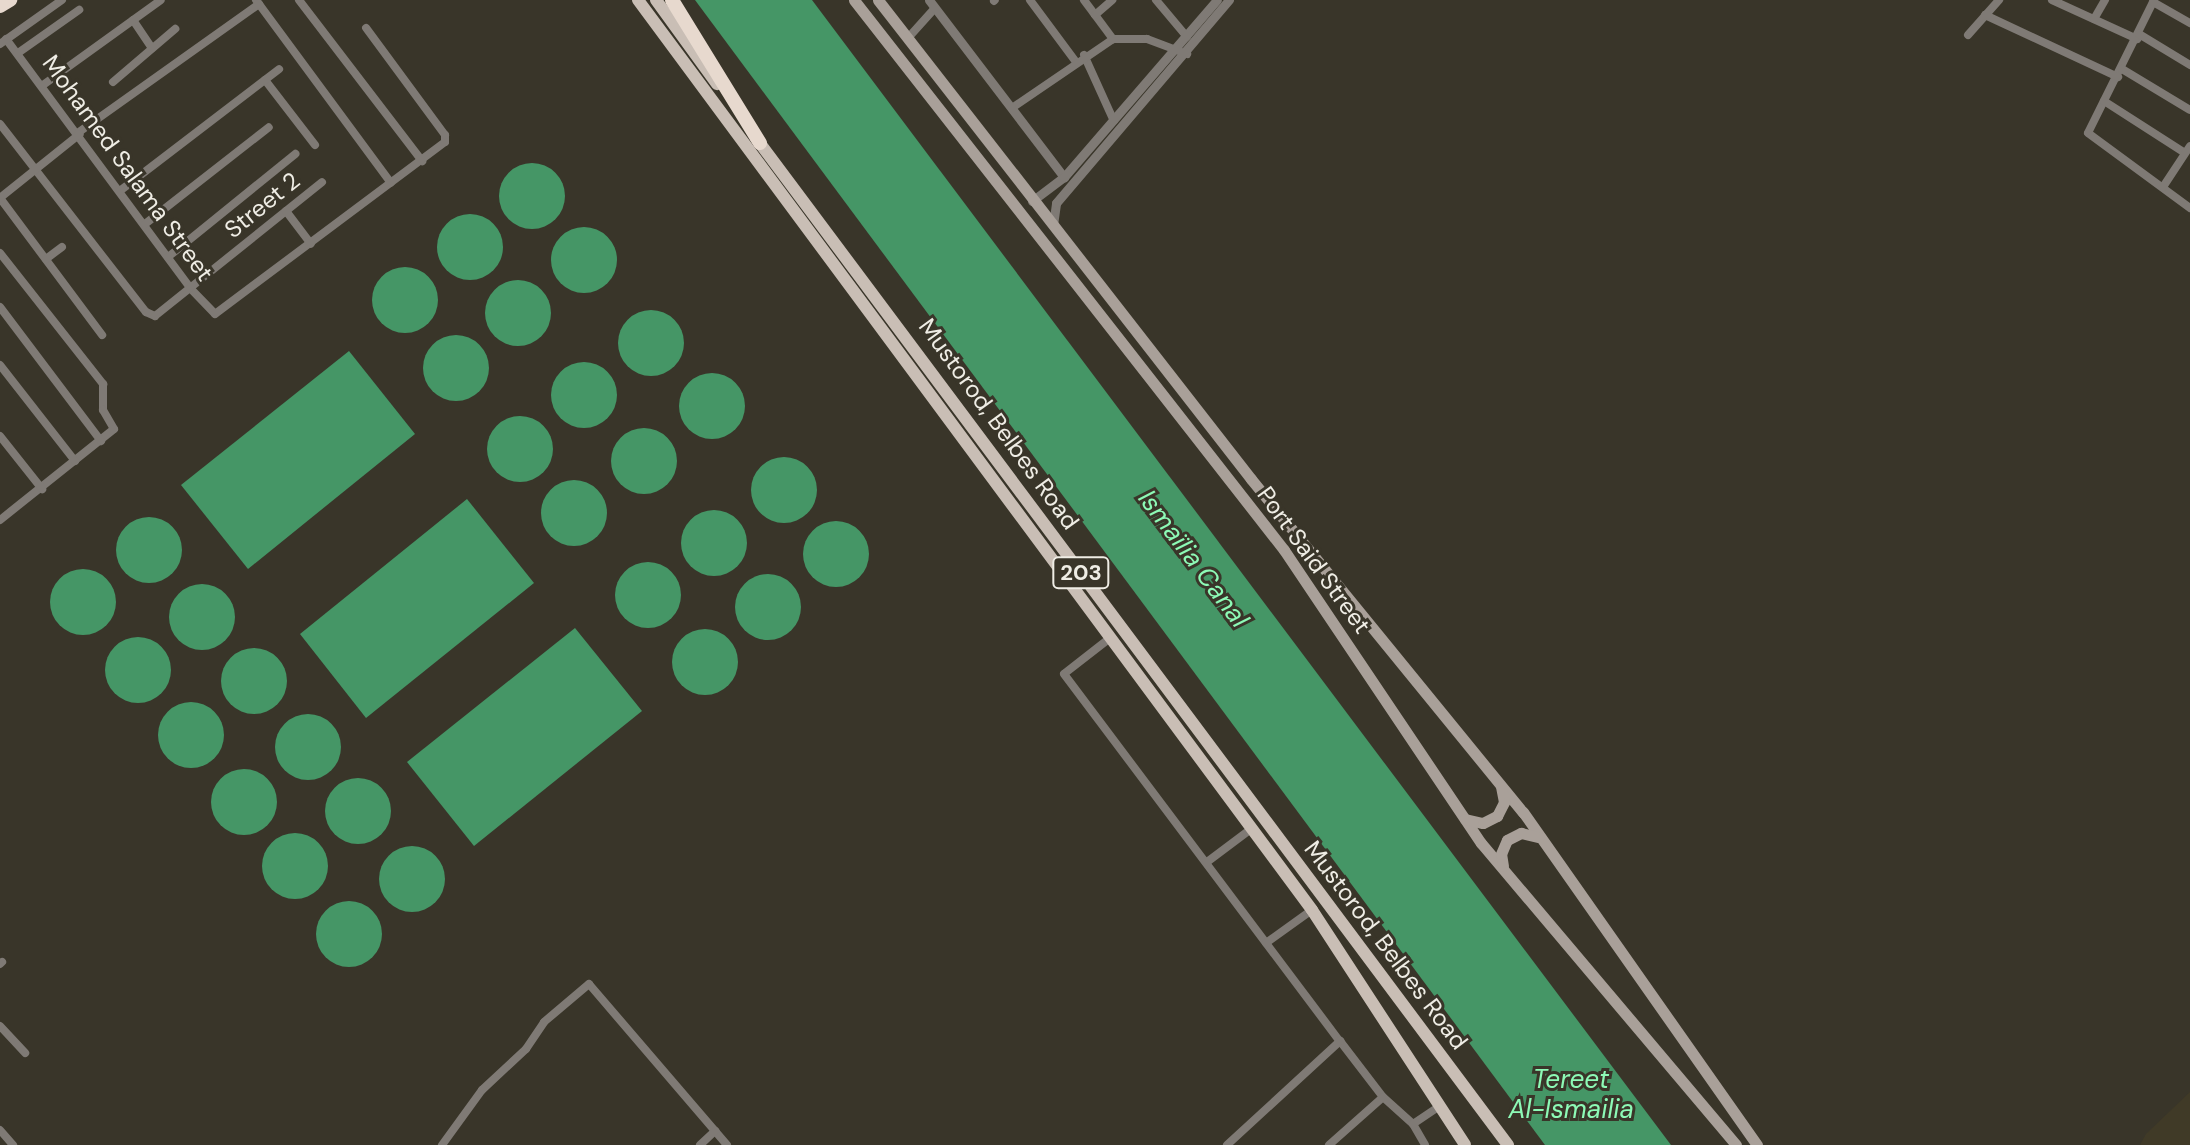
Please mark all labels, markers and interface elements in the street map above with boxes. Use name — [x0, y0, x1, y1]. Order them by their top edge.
street label: Mohamed Salama Street — [36, 50, 220, 286]
street label: Street 2 — [219, 166, 305, 244]
street label: Mustorod, Belbes Road — [913, 313, 1085, 535]
street label: Port Said Street — [1251, 481, 1377, 639]
water label: Ismaïlia Canal — [1131, 484, 1255, 634]
road number: 203 — [1051, 555, 1111, 591]
street label: Mustorod, Belbes Road — [1298, 835, 1474, 1055]
water label: Tereet Al-Ismailia — [1508, 1064, 1634, 1126]

